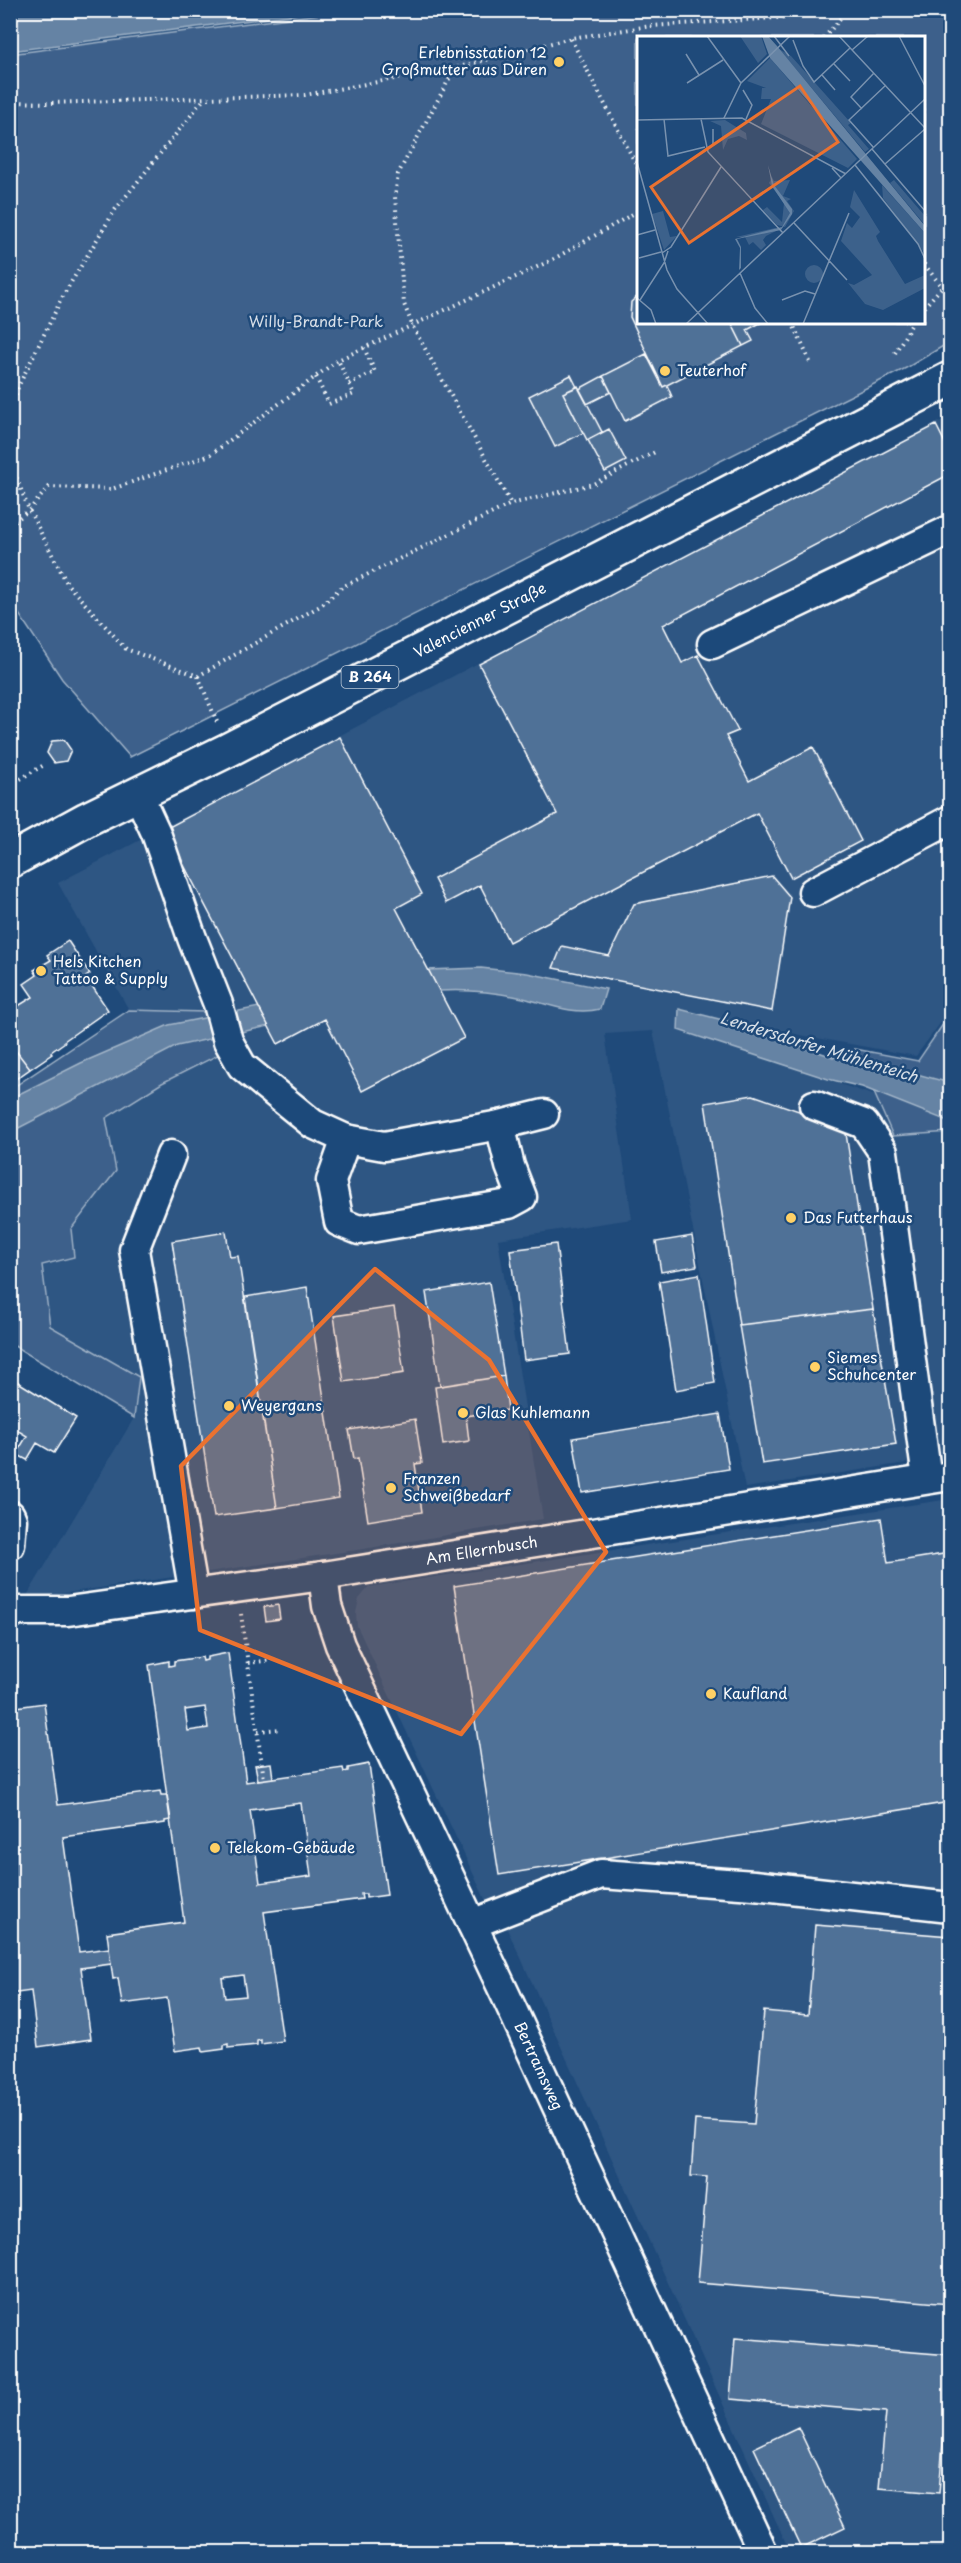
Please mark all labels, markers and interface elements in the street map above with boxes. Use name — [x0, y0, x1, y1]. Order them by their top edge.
inset map — [637, 36, 925, 324]
place label: Erlebnisstation 12 Großmutter aus Düren — [381, 40, 547, 80]
marker: Erlebnisstation 12 Großmutter aus Düren — [552, 55, 566, 69]
park label: Willy-Brandt-Park — [249, 309, 383, 332]
place label: Teuterhof — [677, 358, 747, 381]
marker: Teuterhof — [658, 364, 672, 378]
street label: Valencienner Straße — [409, 576, 550, 663]
road number: B 264 — [342, 666, 398, 688]
place label: Hels Kitchen Tattoo & Supply — [53, 949, 168, 989]
marker: Hels Kitchen Tattoo & Supply — [34, 964, 48, 978]
water label: Lendersdorfer Mühlenteich — [718, 1005, 922, 1088]
place label: Das Futterhaus — [803, 1205, 913, 1228]
marker: Das Futterhaus — [784, 1211, 798, 1225]
place label: Siemes Schuhcenter — [827, 1345, 916, 1385]
marker: Siemes Schuhcenter — [808, 1360, 822, 1374]
place label: Weyergans — [241, 1393, 322, 1416]
marker: Weyergans — [222, 1399, 236, 1413]
place label: Glas Kuhlemann — [475, 1400, 590, 1423]
marker: Glas Kuhlemann — [456, 1406, 470, 1420]
place label: Franzen Schweißbedarf — [403, 1466, 511, 1506]
marker: Franzen Schweißbedarf — [384, 1481, 398, 1495]
street label: Am Ellernbusch — [424, 1529, 539, 1569]
place label: Kaufland — [723, 1681, 787, 1704]
marker: Kaufland — [704, 1687, 718, 1701]
place label: Telekom-Gebäude — [227, 1835, 355, 1858]
marker: Telekom-Gebäude — [208, 1841, 222, 1855]
street label: Bertramsweg — [509, 2018, 570, 2114]

